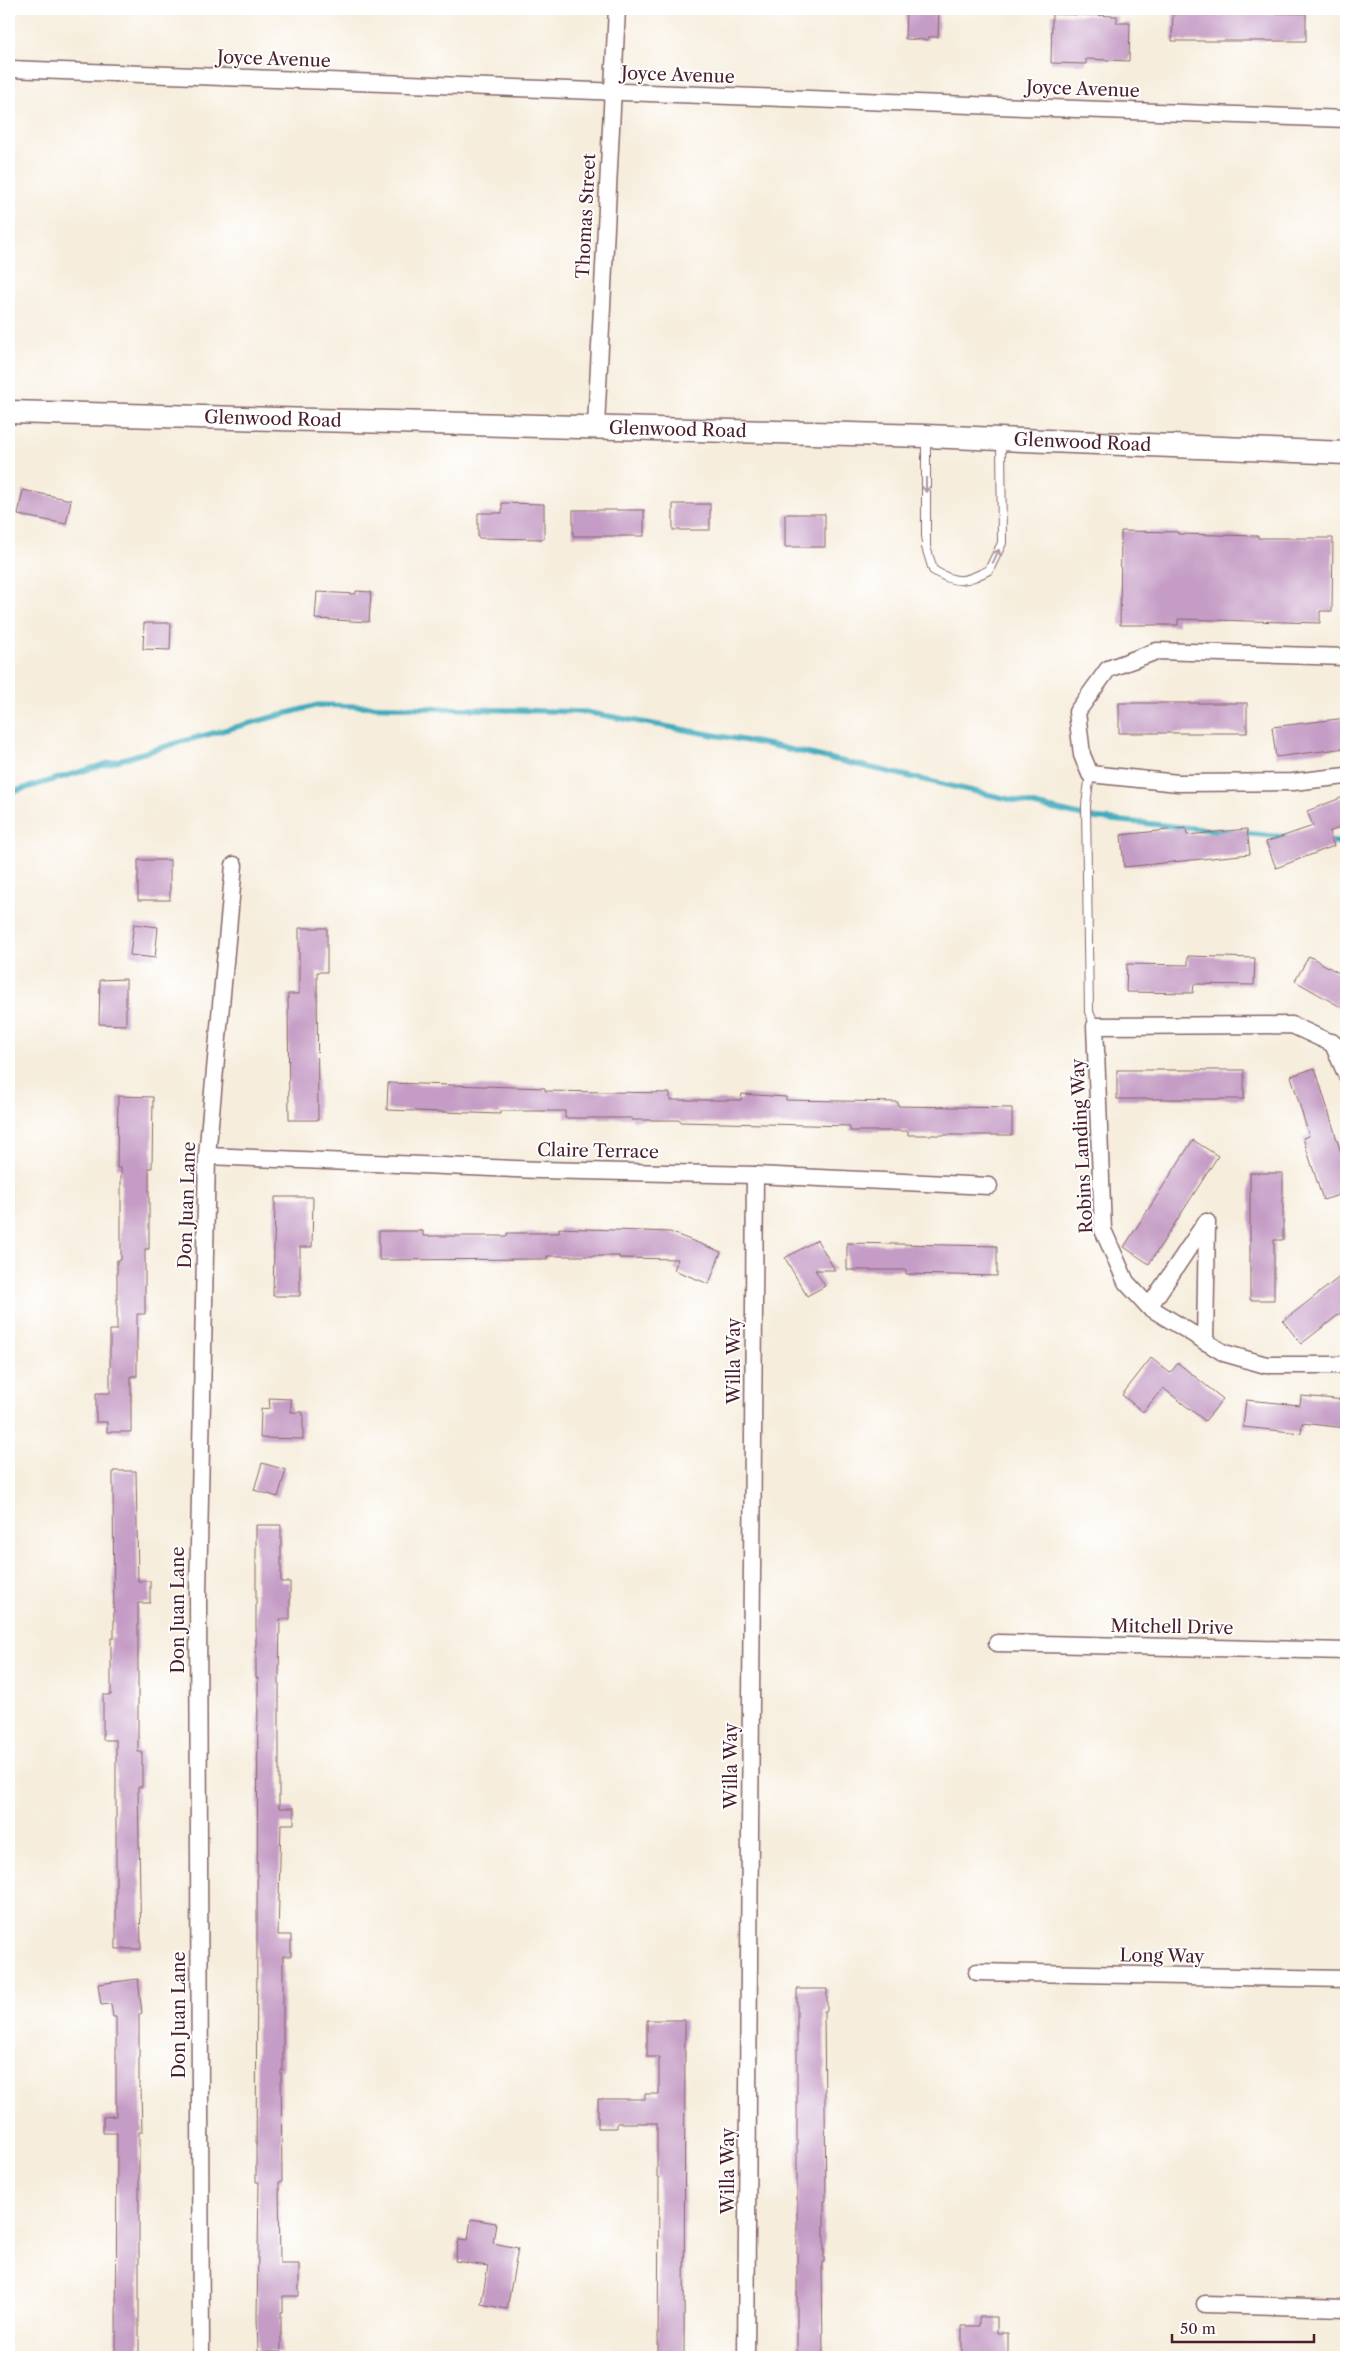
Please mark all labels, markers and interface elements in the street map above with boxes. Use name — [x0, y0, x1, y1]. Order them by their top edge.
street label: Joyce Avenue — [214, 46, 331, 72]
street label: Joyce Avenue — [618, 62, 735, 88]
street label: Joyce Avenue — [1023, 76, 1140, 102]
street label: Thomas Street — [572, 152, 600, 279]
street label: Glenwood Road — [204, 406, 342, 432]
street label: Glenwood Road — [609, 417, 747, 442]
street label: Glenwood Road — [1013, 429, 1152, 456]
one-way arrow — [921, 476, 931, 493]
one-way arrow — [991, 549, 1001, 564]
street label: Robins Landing Way — [1066, 1057, 1098, 1234]
street label: Claire Terrace — [537, 1139, 659, 1163]
street label: Don Juan Lane — [174, 1141, 200, 1269]
street label: Willa Way — [723, 1317, 745, 1405]
street label: Don Juan Lane — [167, 1546, 189, 1674]
street label: Mitchell Drive — [1110, 1615, 1234, 1639]
street label: Willa Way — [720, 1722, 742, 1810]
street label: Long Way — [1119, 1944, 1206, 1968]
street label: Don Juan Lane — [168, 1951, 190, 2079]
street label: Willa Way — [717, 2127, 739, 2215]
scale bar — [1172, 2311, 1315, 2343]
text: 50 m — [1180, 2319, 1216, 2338]

